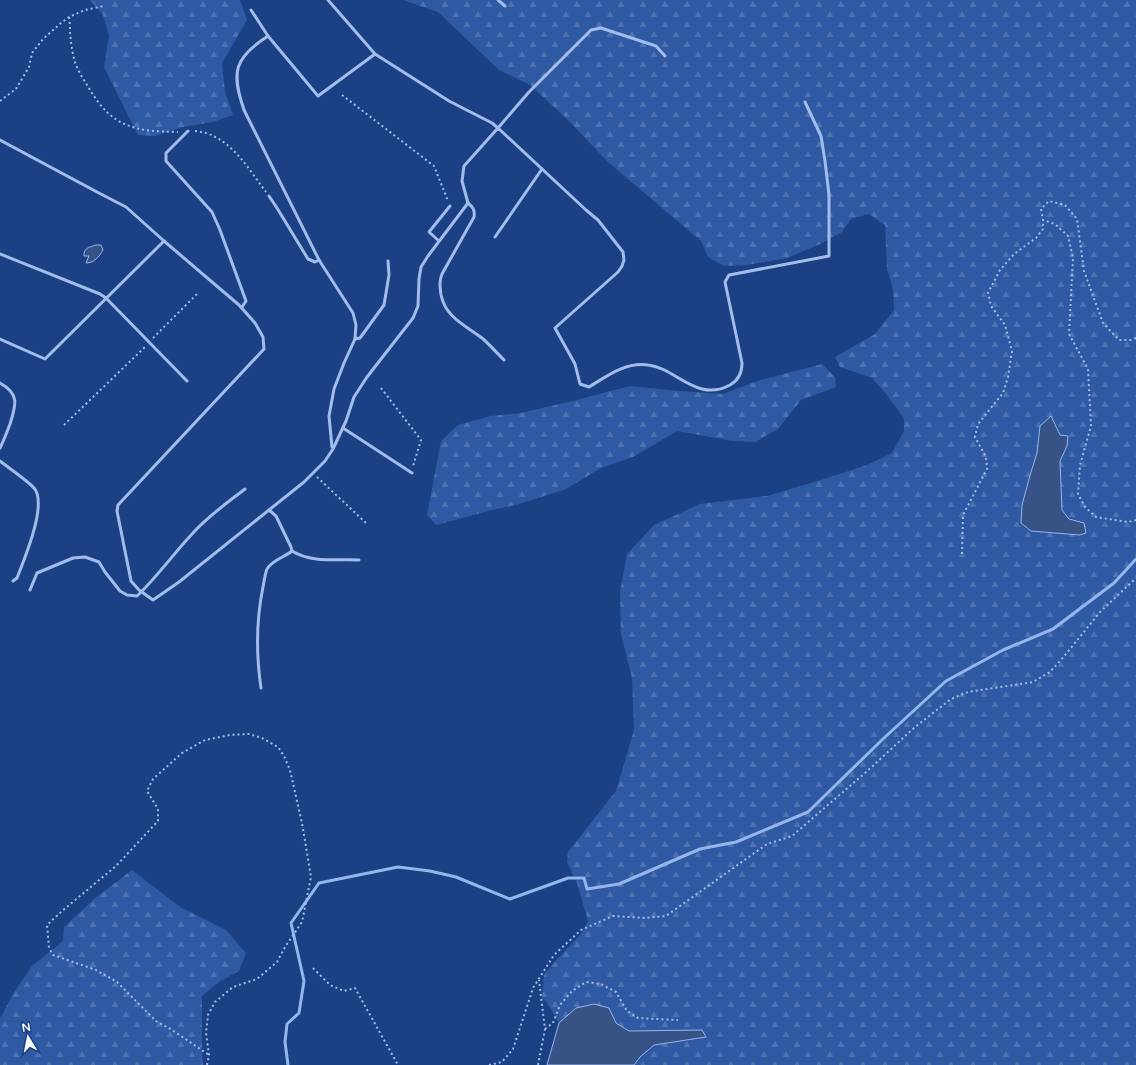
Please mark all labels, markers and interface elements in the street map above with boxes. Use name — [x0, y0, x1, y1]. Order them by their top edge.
north arrow — [8, 1017, 48, 1057]
text: N — [21, 1020, 32, 1035]

